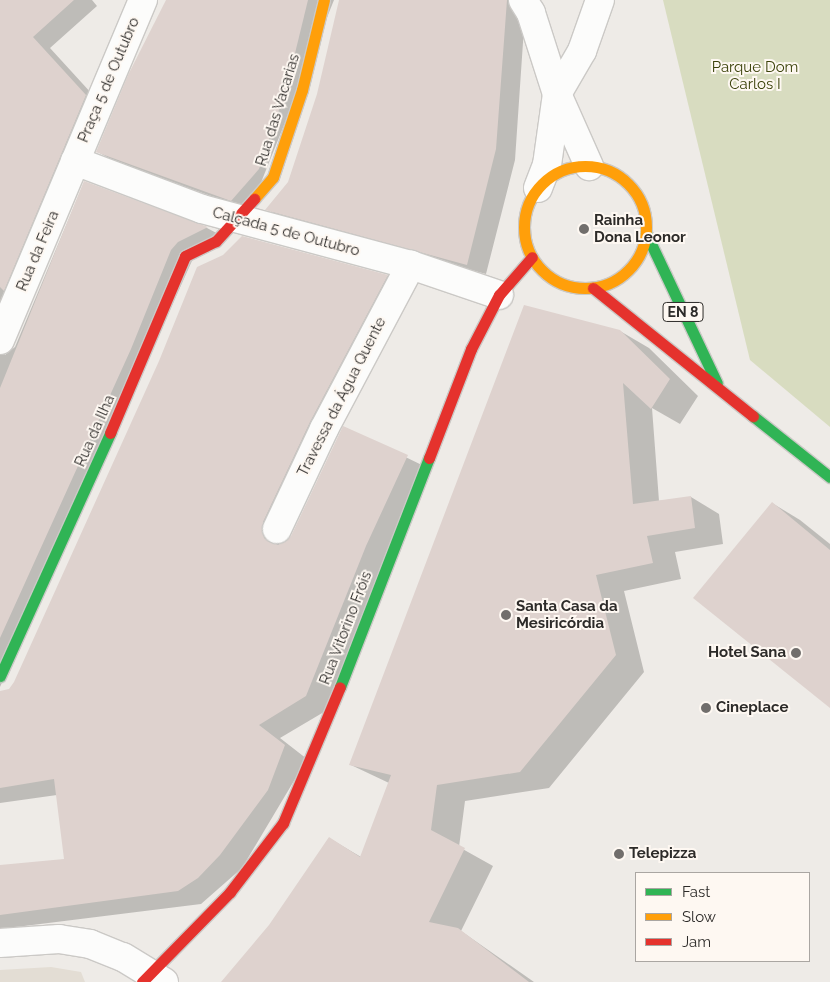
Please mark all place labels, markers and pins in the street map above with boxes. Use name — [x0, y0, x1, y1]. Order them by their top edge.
place label: Rainha Dona Leonor — [594, 211, 686, 246]
marker: Rainha Dona Leonor — [578, 223, 590, 235]
place label: Santa Casa da Mesiricórdia — [516, 597, 618, 632]
marker: Santa Casa da Mesiricórdia — [500, 609, 512, 621]
place label: Hotel Sana — [708, 644, 786, 662]
marker: Hotel Sana — [790, 647, 802, 659]
place label: Cineplace — [716, 699, 788, 717]
marker: Cineplace — [700, 702, 712, 714]
place label: Telepizza — [629, 845, 696, 863]
marker: Telepizza — [613, 848, 625, 860]

